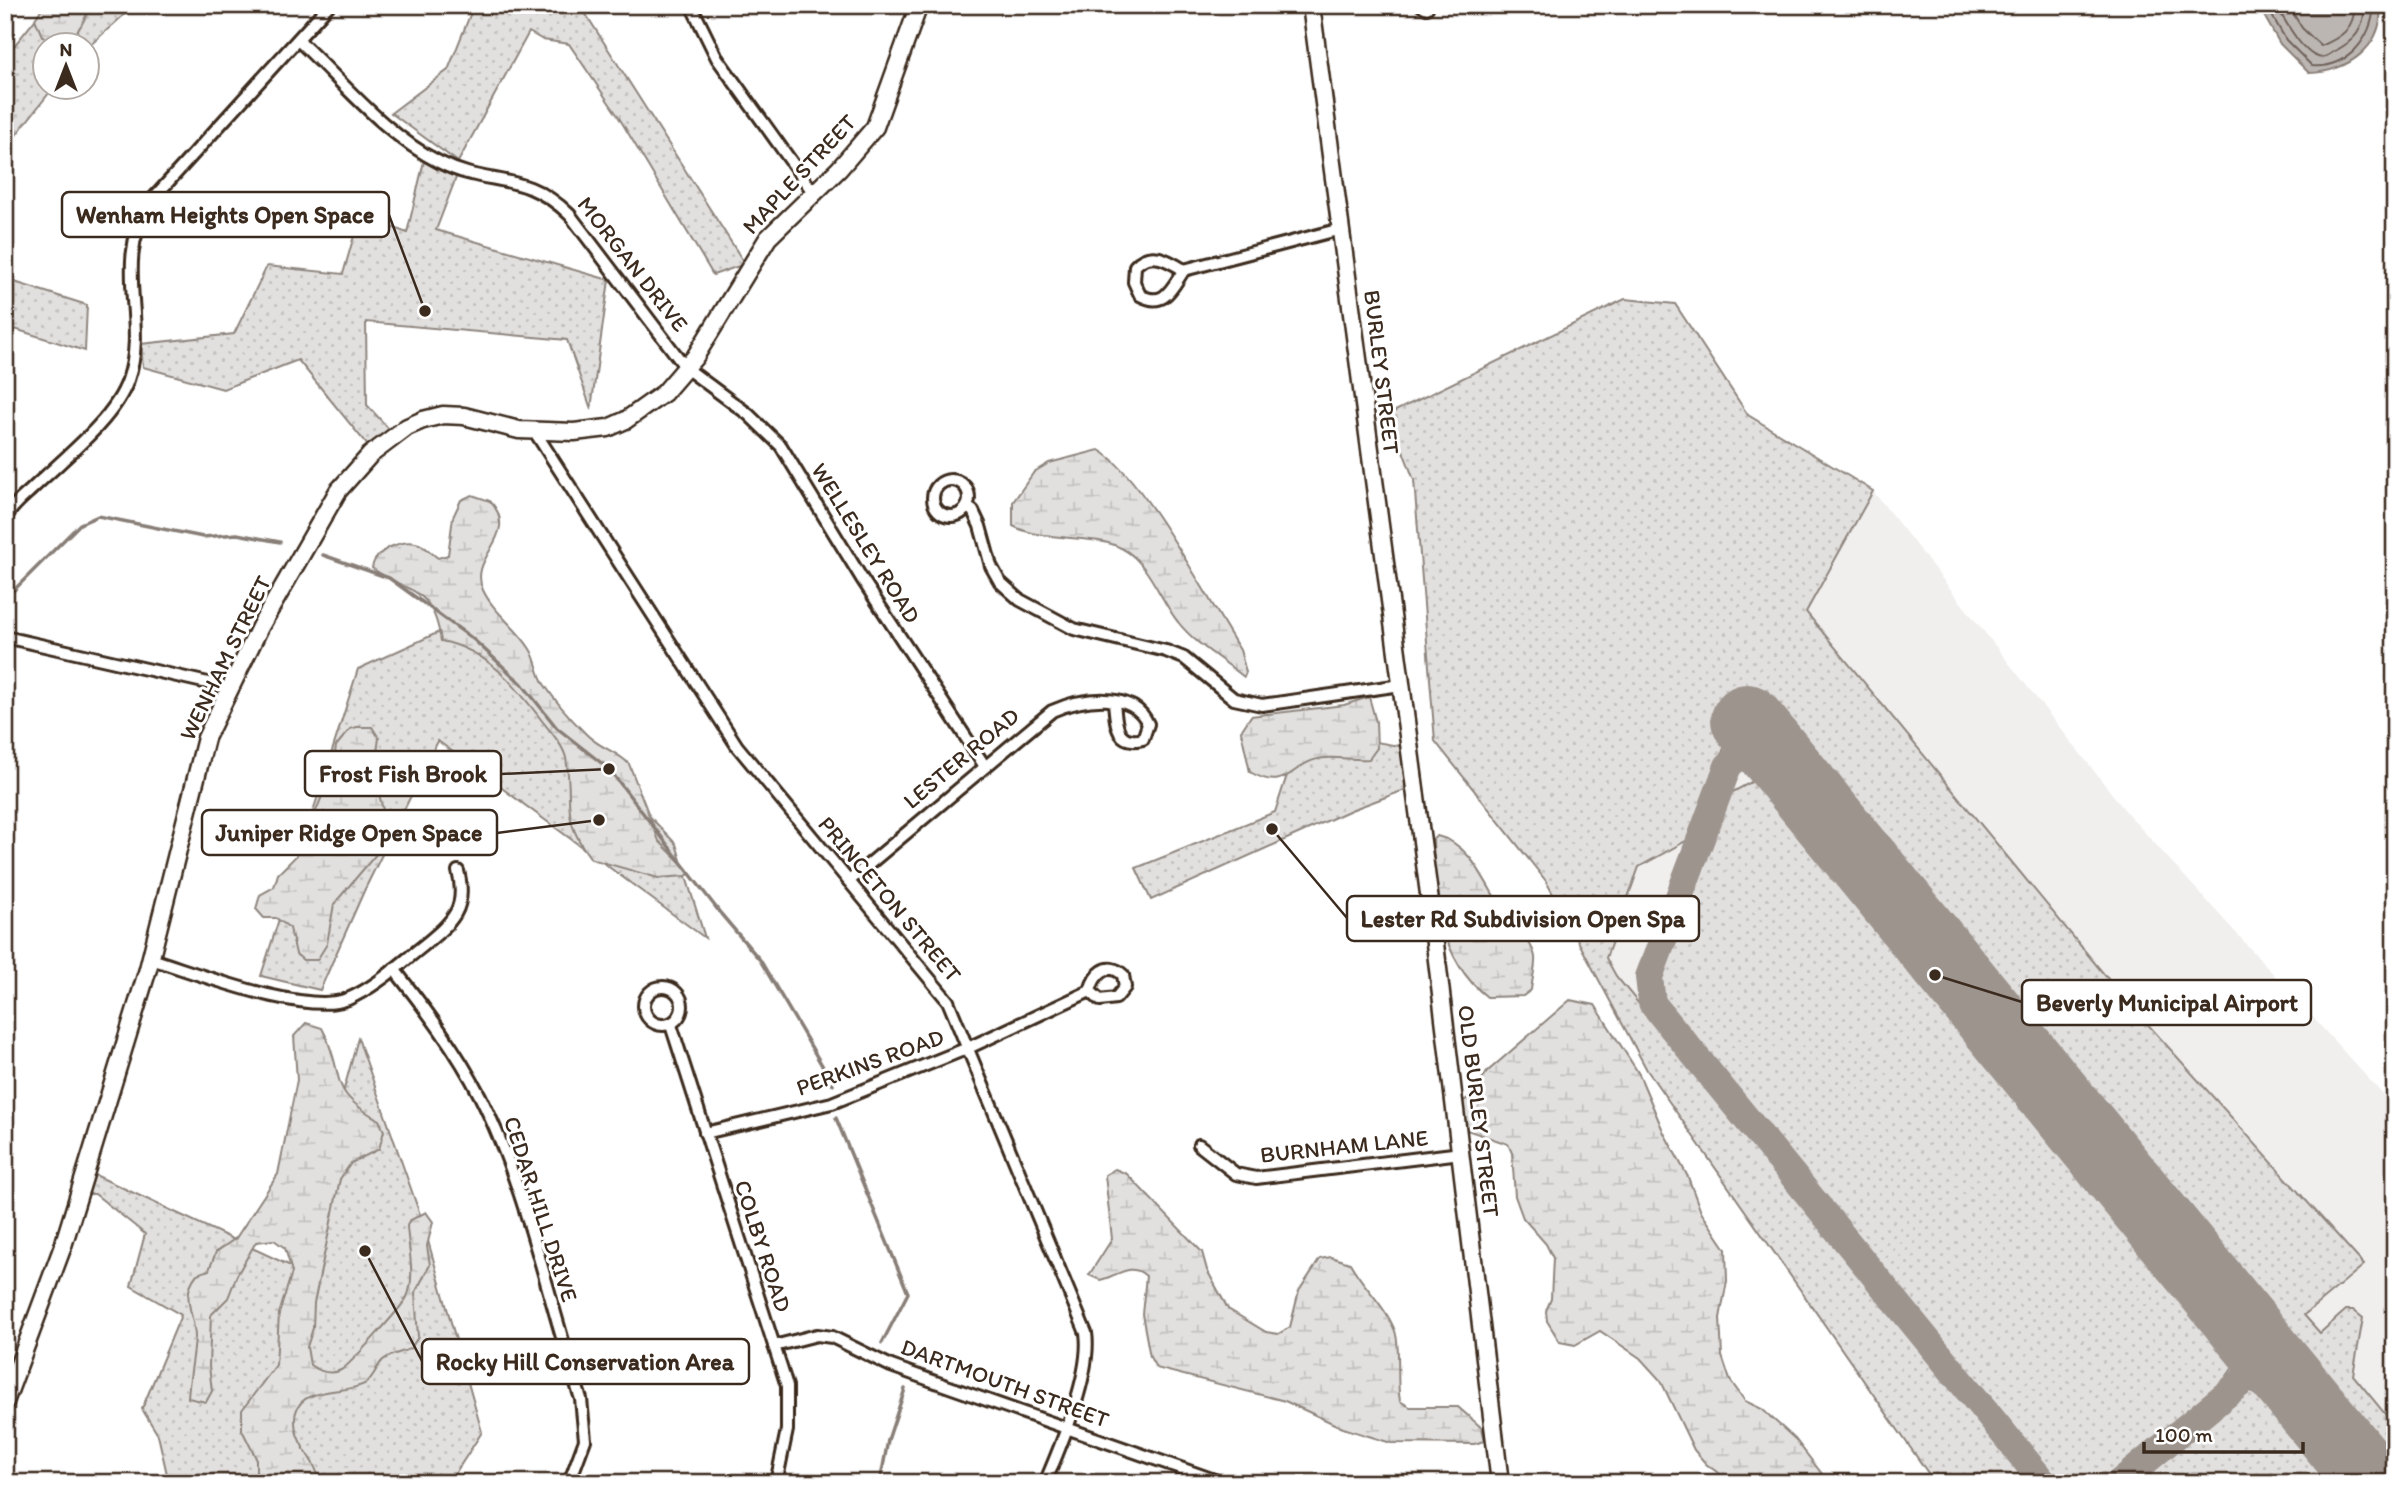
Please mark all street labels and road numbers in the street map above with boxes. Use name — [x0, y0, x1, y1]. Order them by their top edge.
street label: MAPLE STREET — [736, 108, 862, 240]
street label: MORGAN DRIVE — [572, 191, 694, 337]
street label: BURLEY STREET — [1358, 288, 1406, 456]
street label: WELLESLEY ROAD — [805, 458, 927, 628]
street label: WENHAM STREET — [173, 571, 277, 745]
street label: LESTER ROAD — [897, 701, 1025, 815]
street label: PRINCETON STREET — [812, 810, 968, 988]
street label: OLD BURLEY STREET — [1452, 1003, 1506, 1219]
street label: PERKINS ROAD — [792, 1022, 948, 1102]
street label: CEDAR HILL DRIVE — [498, 1113, 584, 1305]
street label: BURNHAM LANE — [1259, 1123, 1429, 1169]
street label: COLBY ROAD — [728, 1176, 798, 1316]
street label: DARTMOUTH STREET — [897, 1332, 1113, 1434]

